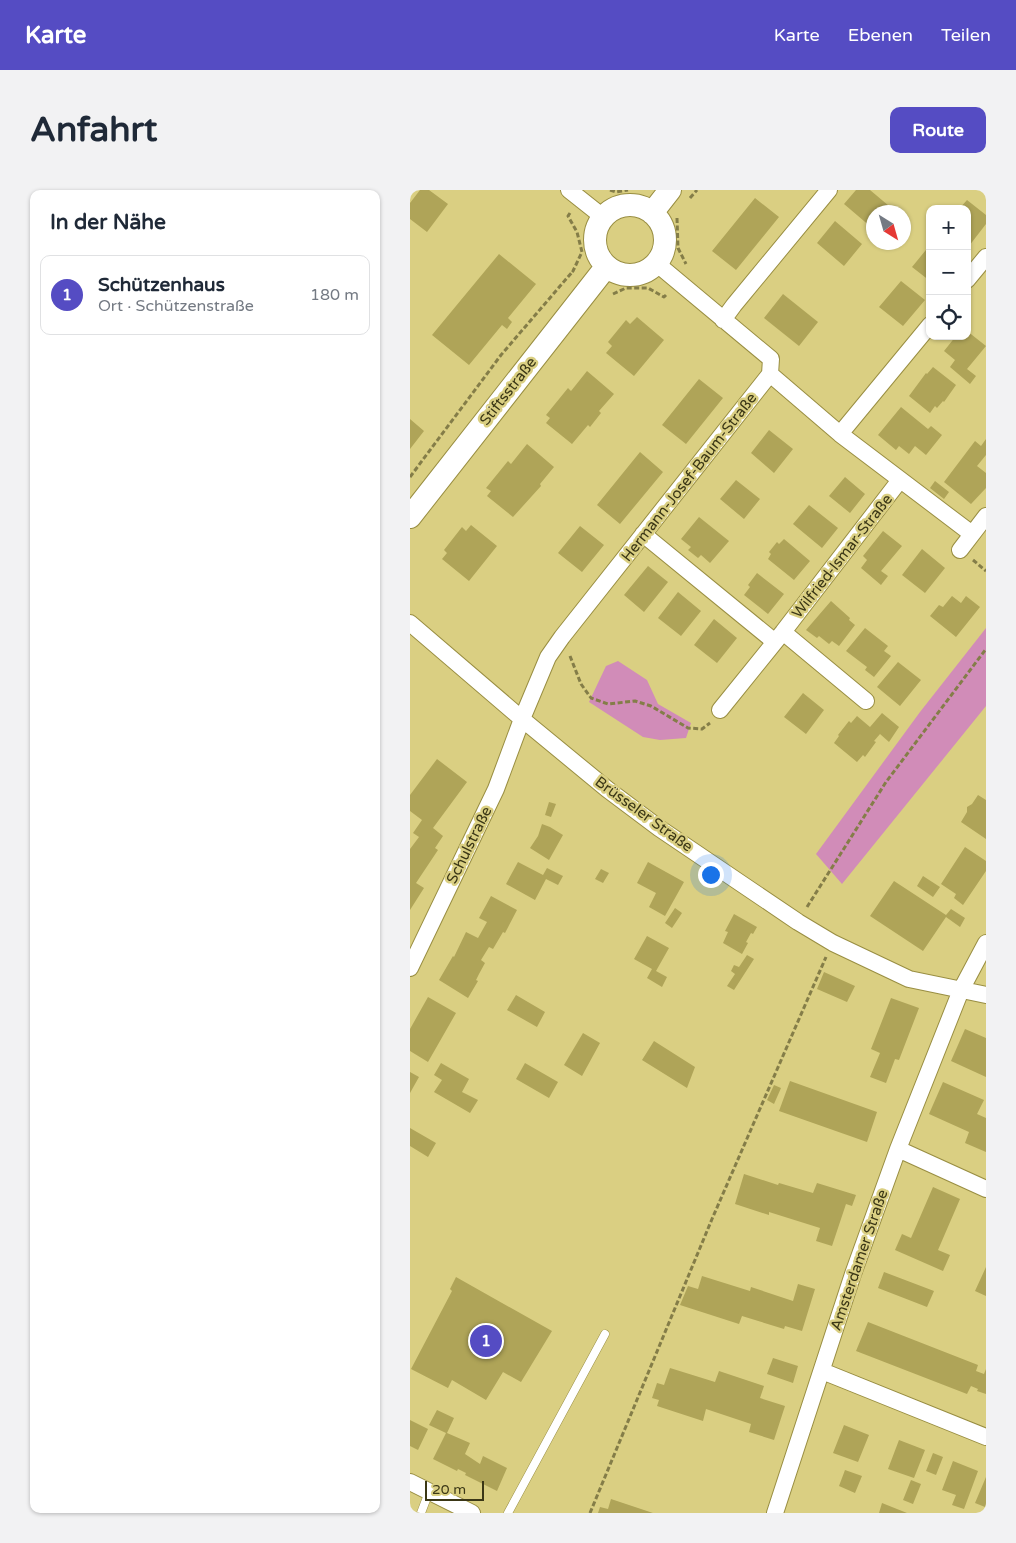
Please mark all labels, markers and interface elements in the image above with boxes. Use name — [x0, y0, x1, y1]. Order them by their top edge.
text: Karte — [25, 21, 86, 50]
text: Karte — [774, 24, 820, 46]
text: Ebenen — [848, 24, 913, 46]
text: Teilen — [941, 24, 991, 46]
button: Route — [890, 107, 986, 153]
text: Anfahrt — [30, 109, 157, 151]
north arrow — [866, 205, 911, 250]
map controls — [926, 205, 971, 340]
button: + — [926, 205, 971, 250]
text: In der Nähe — [50, 210, 166, 235]
button: − — [926, 250, 971, 295]
text: Schützenhaus — [98, 274, 225, 296]
text: 1 — [62, 285, 72, 305]
text: 180 m — [310, 285, 359, 305]
button: locate — [926, 295, 971, 340]
text: Ort · Schützenstraße — [98, 296, 254, 316]
street label: Stiftsstraße — [476, 353, 540, 429]
street label: Hermann-Josef-Baum-Straße — [618, 389, 760, 565]
street label: Wilfried-Ismar-Straße — [788, 490, 896, 622]
street label: Brüsseler Straße — [592, 773, 696, 855]
street label: Schulstraße — [443, 803, 495, 887]
your location — [698, 862, 724, 888]
street label: Amsterdamer Straße — [826, 1187, 892, 1333]
pin: 1 — [470, 1322, 502, 1360]
scale bar — [425, 1478, 484, 1501]
text: 20 m — [432, 1481, 466, 1498]

